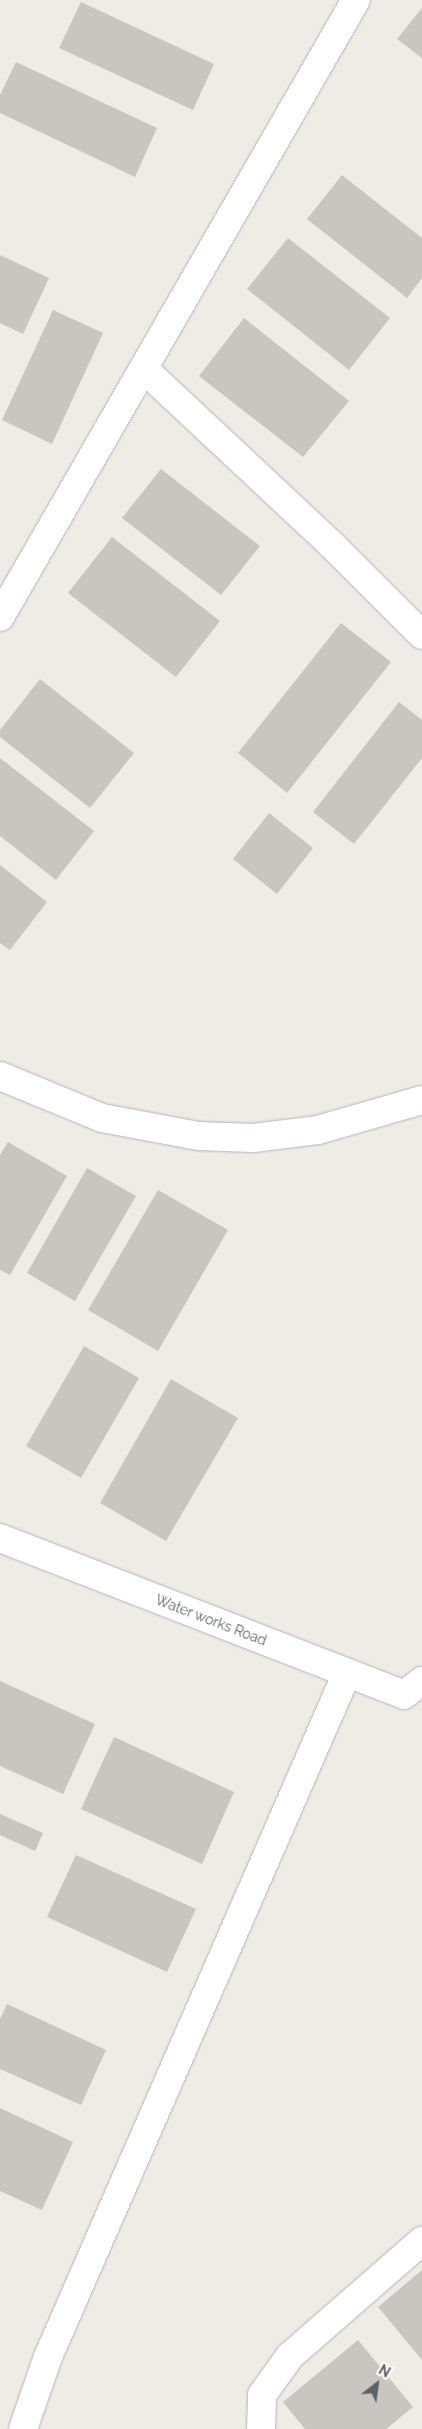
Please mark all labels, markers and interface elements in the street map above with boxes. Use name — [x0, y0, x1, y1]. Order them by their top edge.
street label: Water works Road — [153, 1591, 269, 1649]
north arrow — [352, 2359, 402, 2409]
text: N — [376, 2361, 393, 2381]

